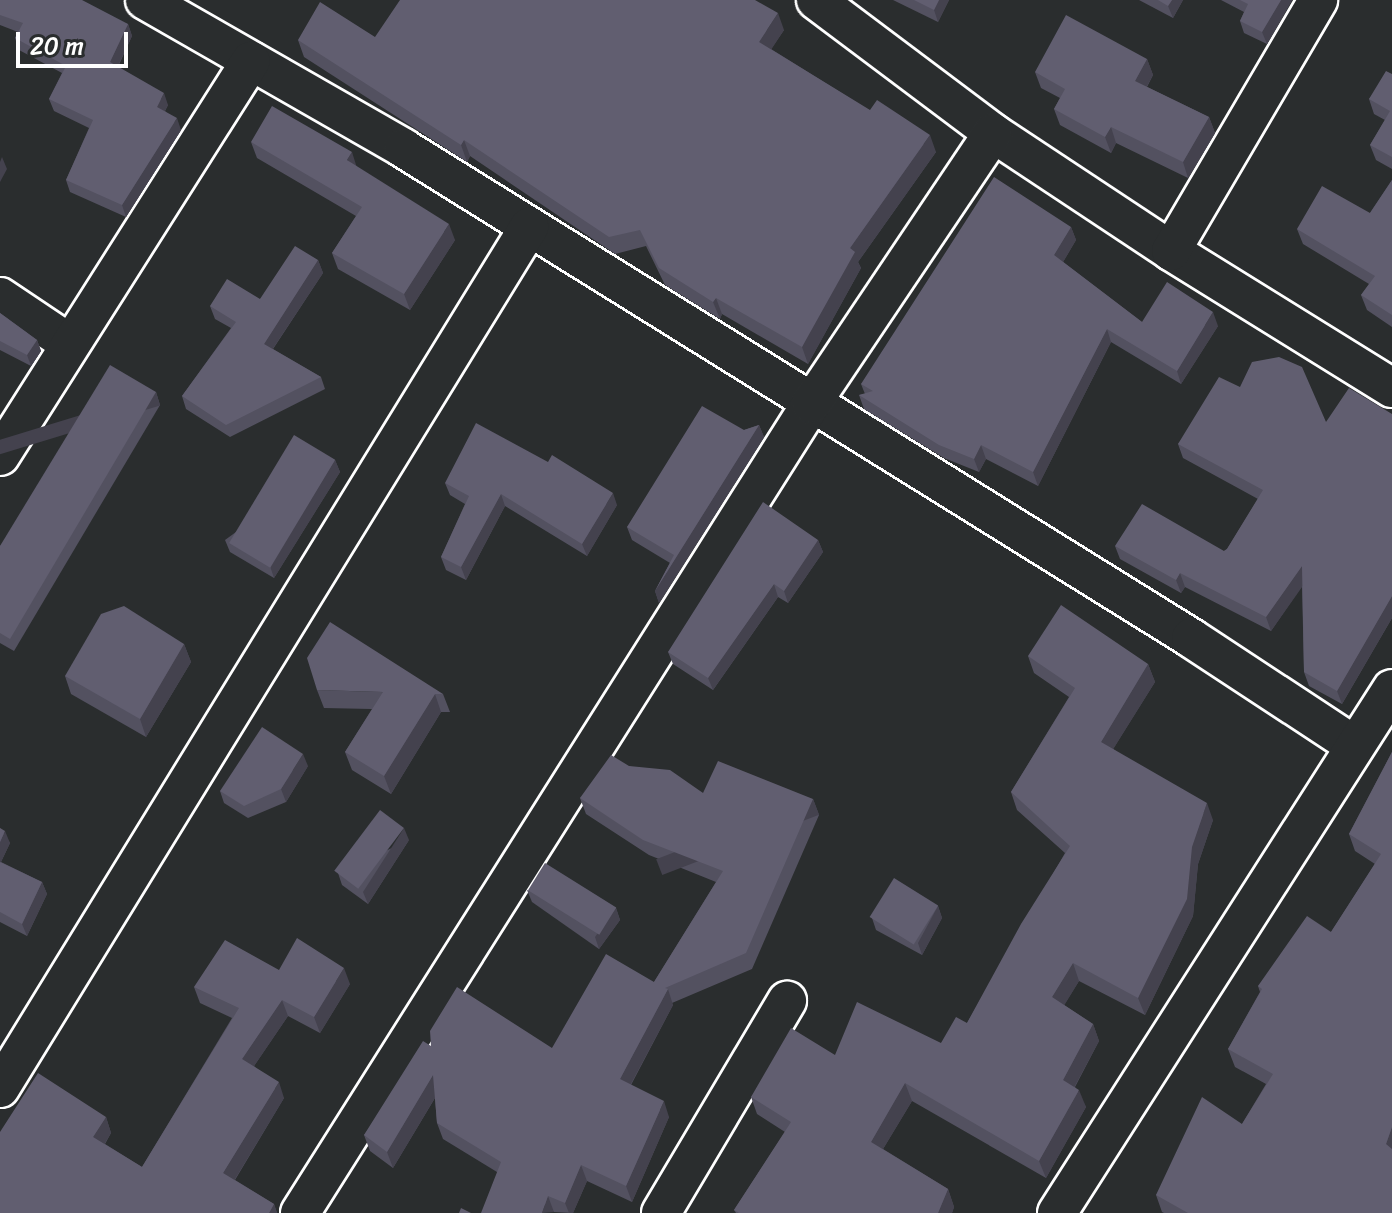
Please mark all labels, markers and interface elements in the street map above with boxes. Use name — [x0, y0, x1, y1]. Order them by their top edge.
scale bar — [20, 16, 132, 66]
text: 20 m — [30, 25, 84, 67]

